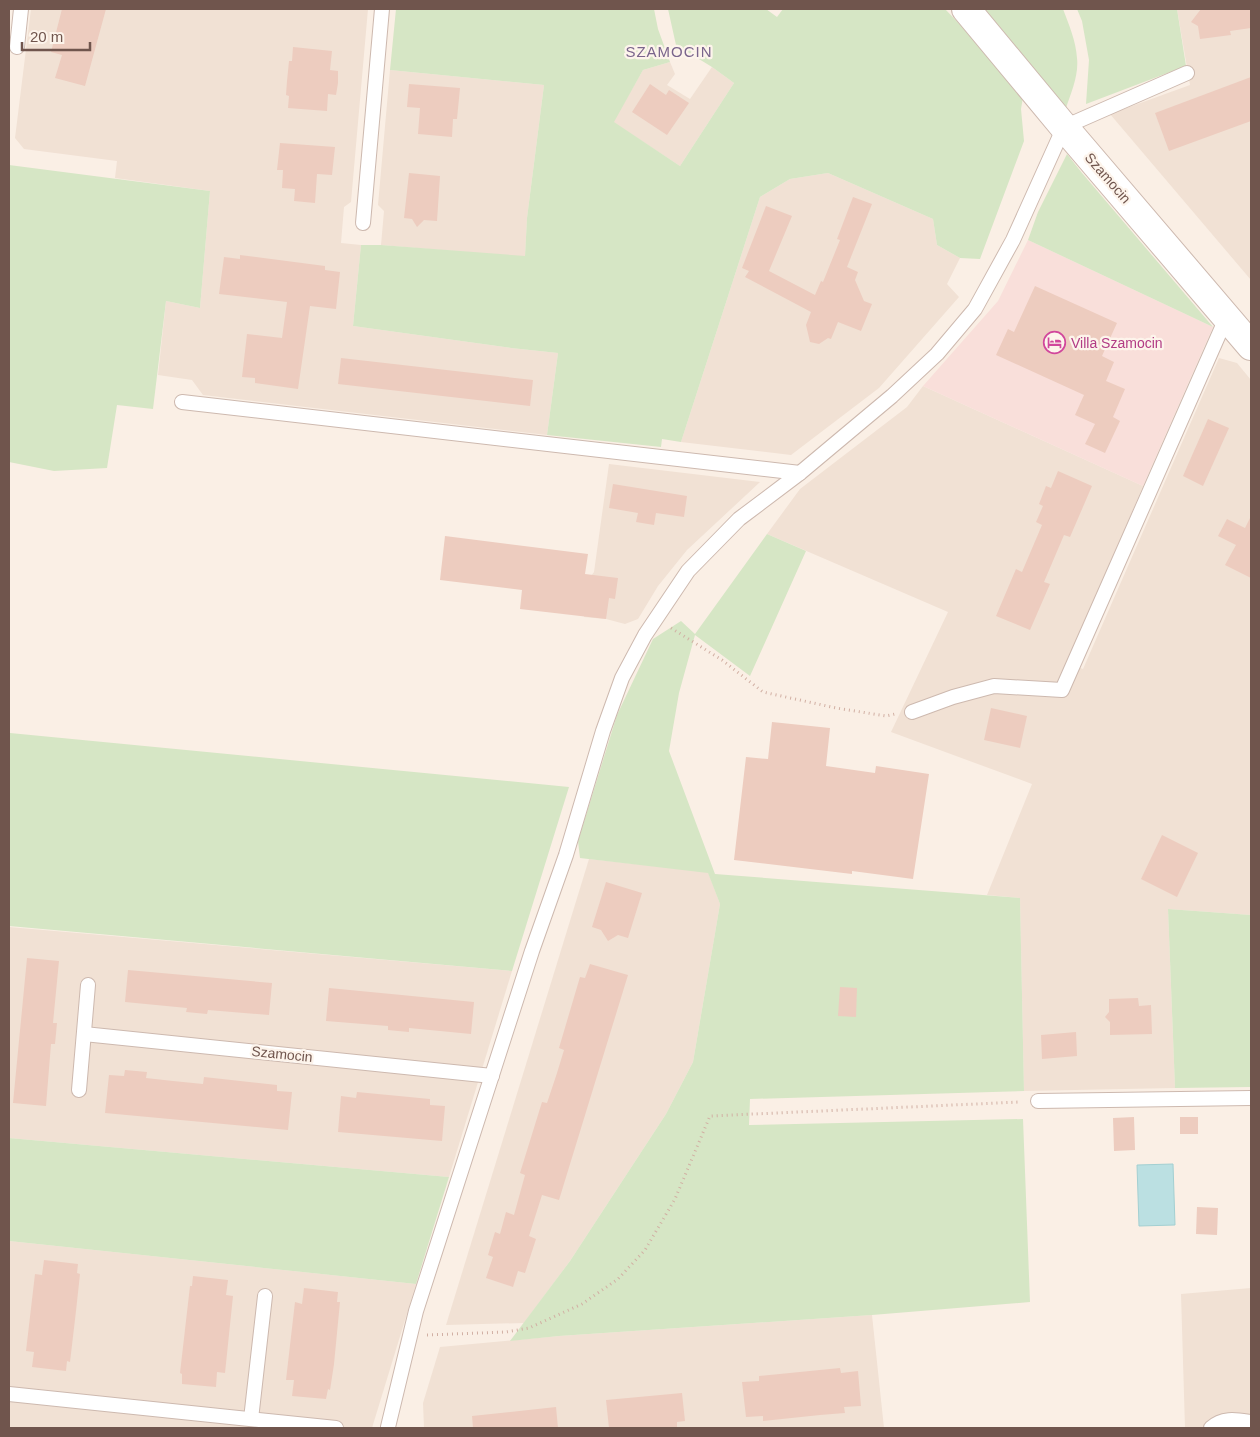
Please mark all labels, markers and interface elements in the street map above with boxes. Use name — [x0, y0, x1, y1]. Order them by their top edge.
scale bar — [22, 20, 90, 52]
text: 20 m — [30, 28, 63, 45]
district label: SZAMOCIN — [625, 43, 713, 60]
street label: Szamocin — [1082, 150, 1134, 206]
hotel icon: Villa Szamocin — [1043, 331, 1067, 355]
place label: Villa Szamocin — [1071, 335, 1163, 351]
street label: Szamocin — [251, 1043, 313, 1065]

